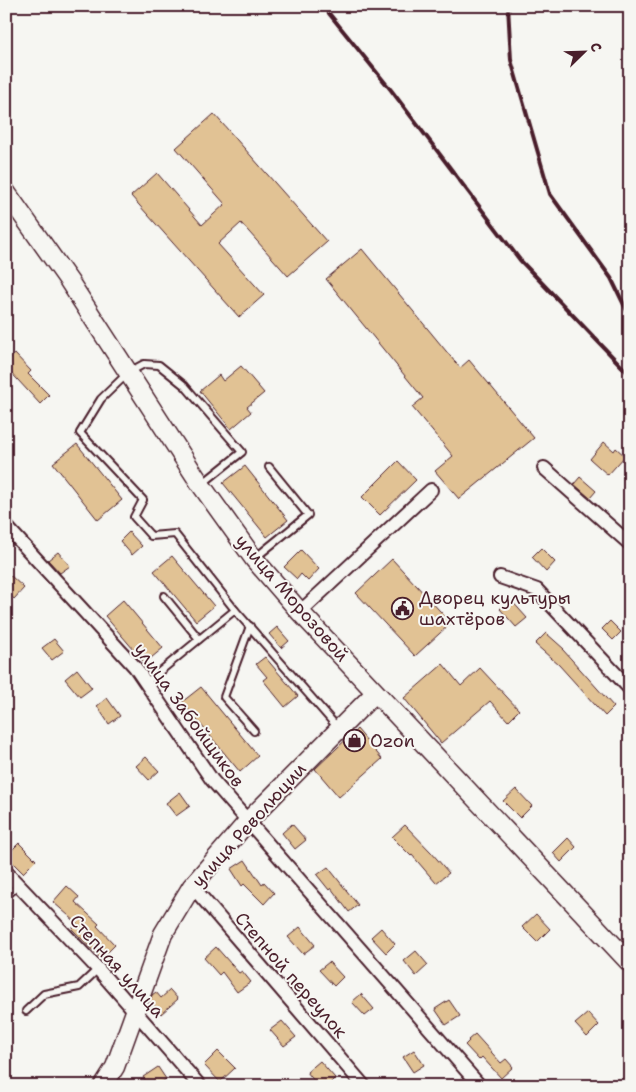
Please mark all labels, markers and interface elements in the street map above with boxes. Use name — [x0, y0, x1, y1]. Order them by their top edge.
north arrow — [558, 28, 608, 78]
text: С — [586, 39, 606, 54]
street label: улица Морозовой — [230, 529, 354, 667]
place label: Дворец культуры шахтёров — [419, 586, 571, 631]
public building icon: Дворец культуры шахтёров — [391, 596, 415, 620]
street label: улица Забойщиков — [128, 638, 250, 792]
shop icon: Ozon — [342, 729, 366, 753]
place label: Ozon — [370, 729, 415, 753]
street label: улица Революции — [186, 757, 312, 893]
street label: Степной переулок — [230, 907, 353, 1043]
street label: Степная улица — [64, 909, 170, 1023]

